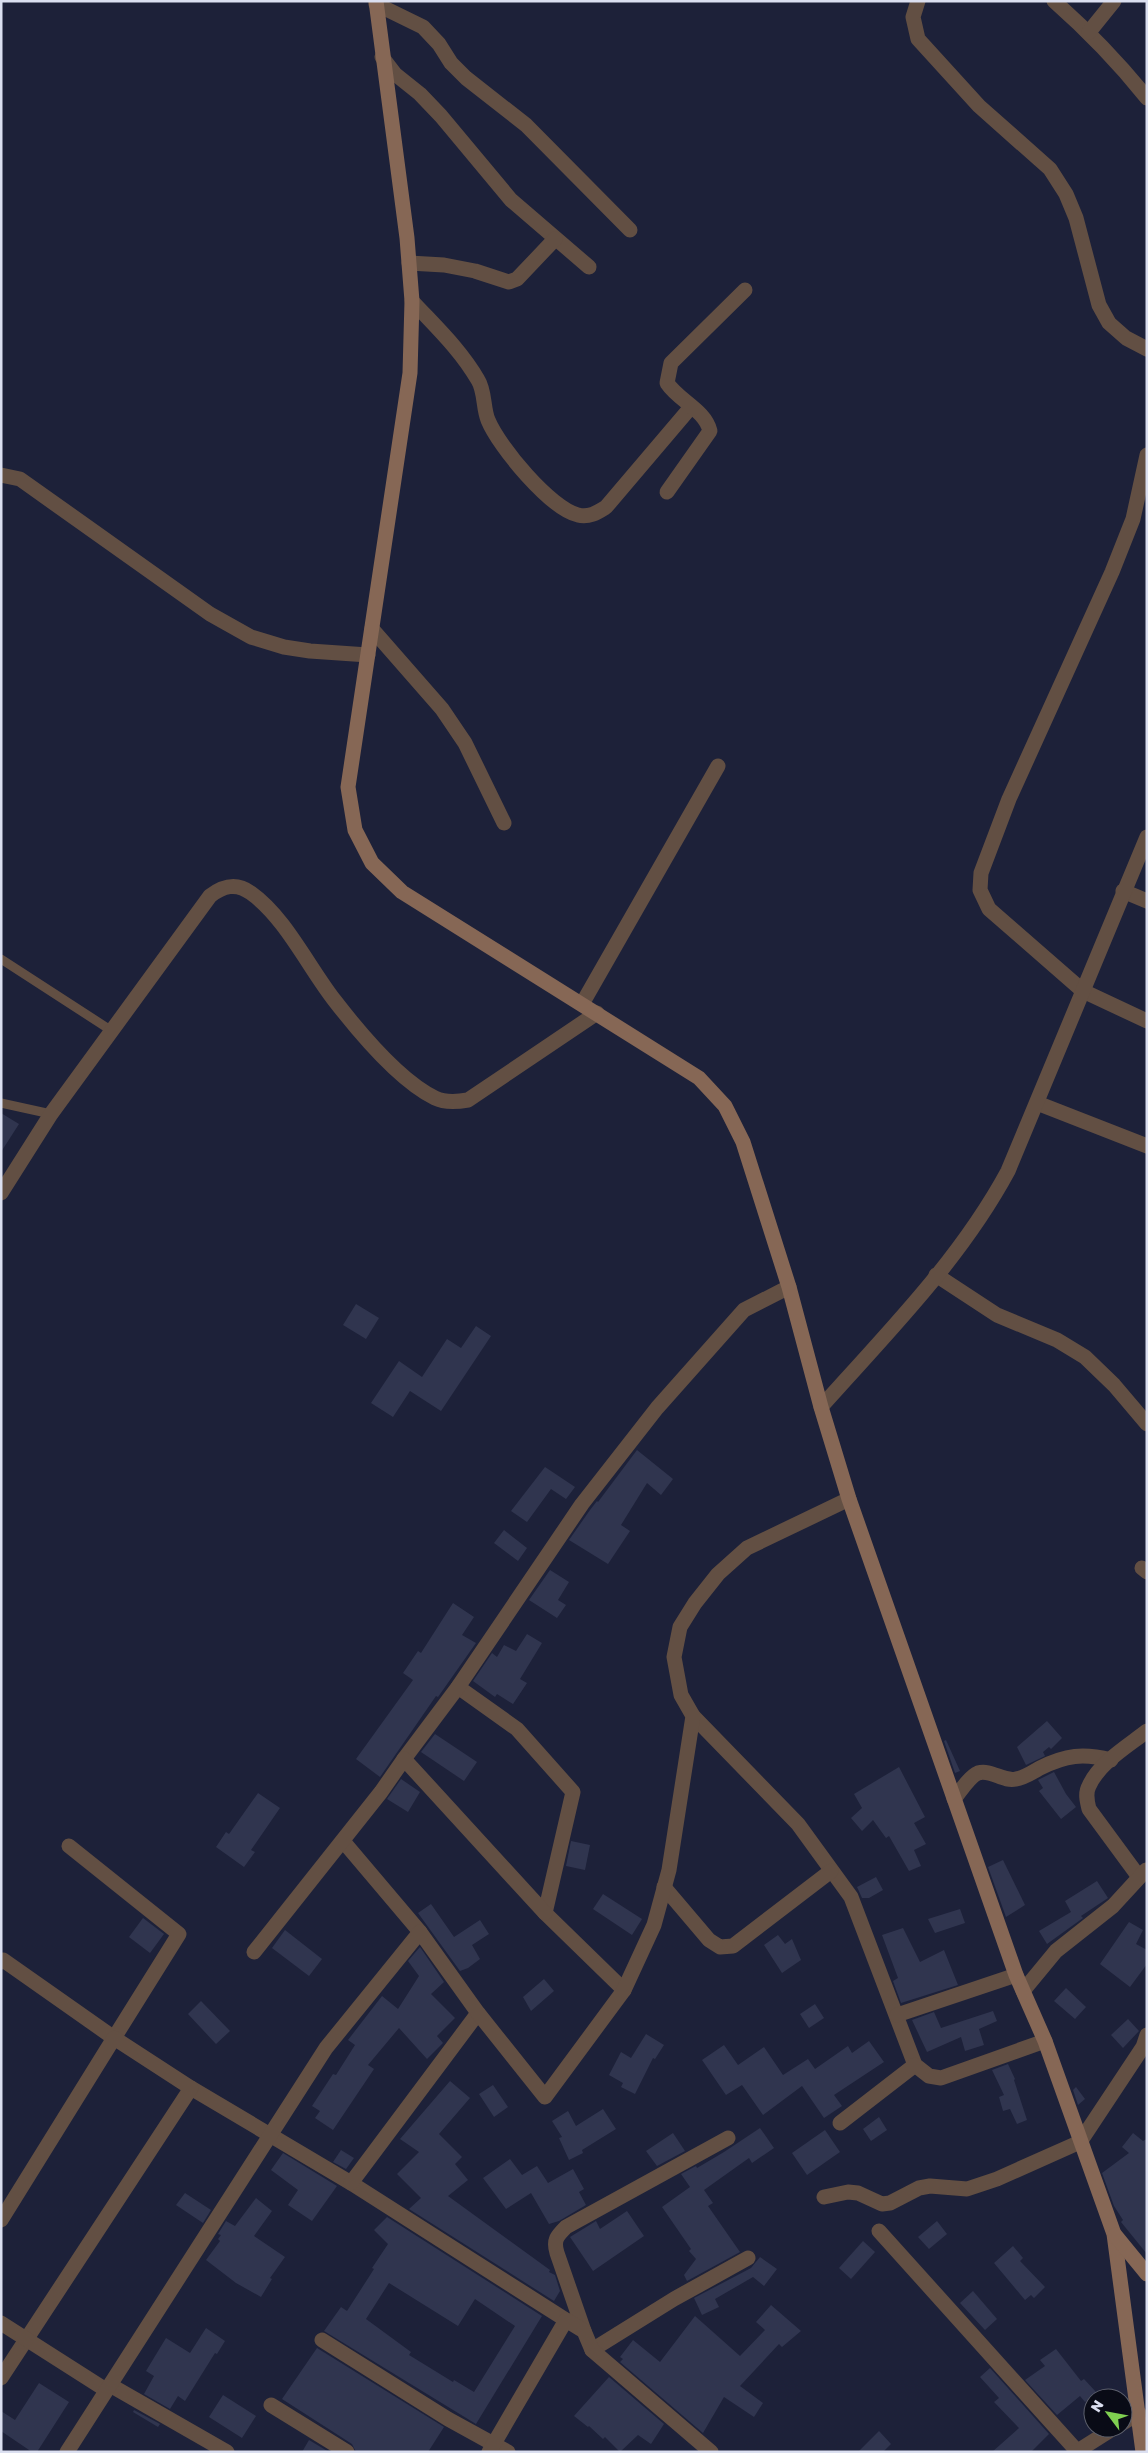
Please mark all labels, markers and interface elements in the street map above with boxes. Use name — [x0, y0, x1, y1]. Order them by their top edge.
north arrow — [1083, 2388, 1133, 2438]
text: N — [1087, 2397, 1107, 2415]

